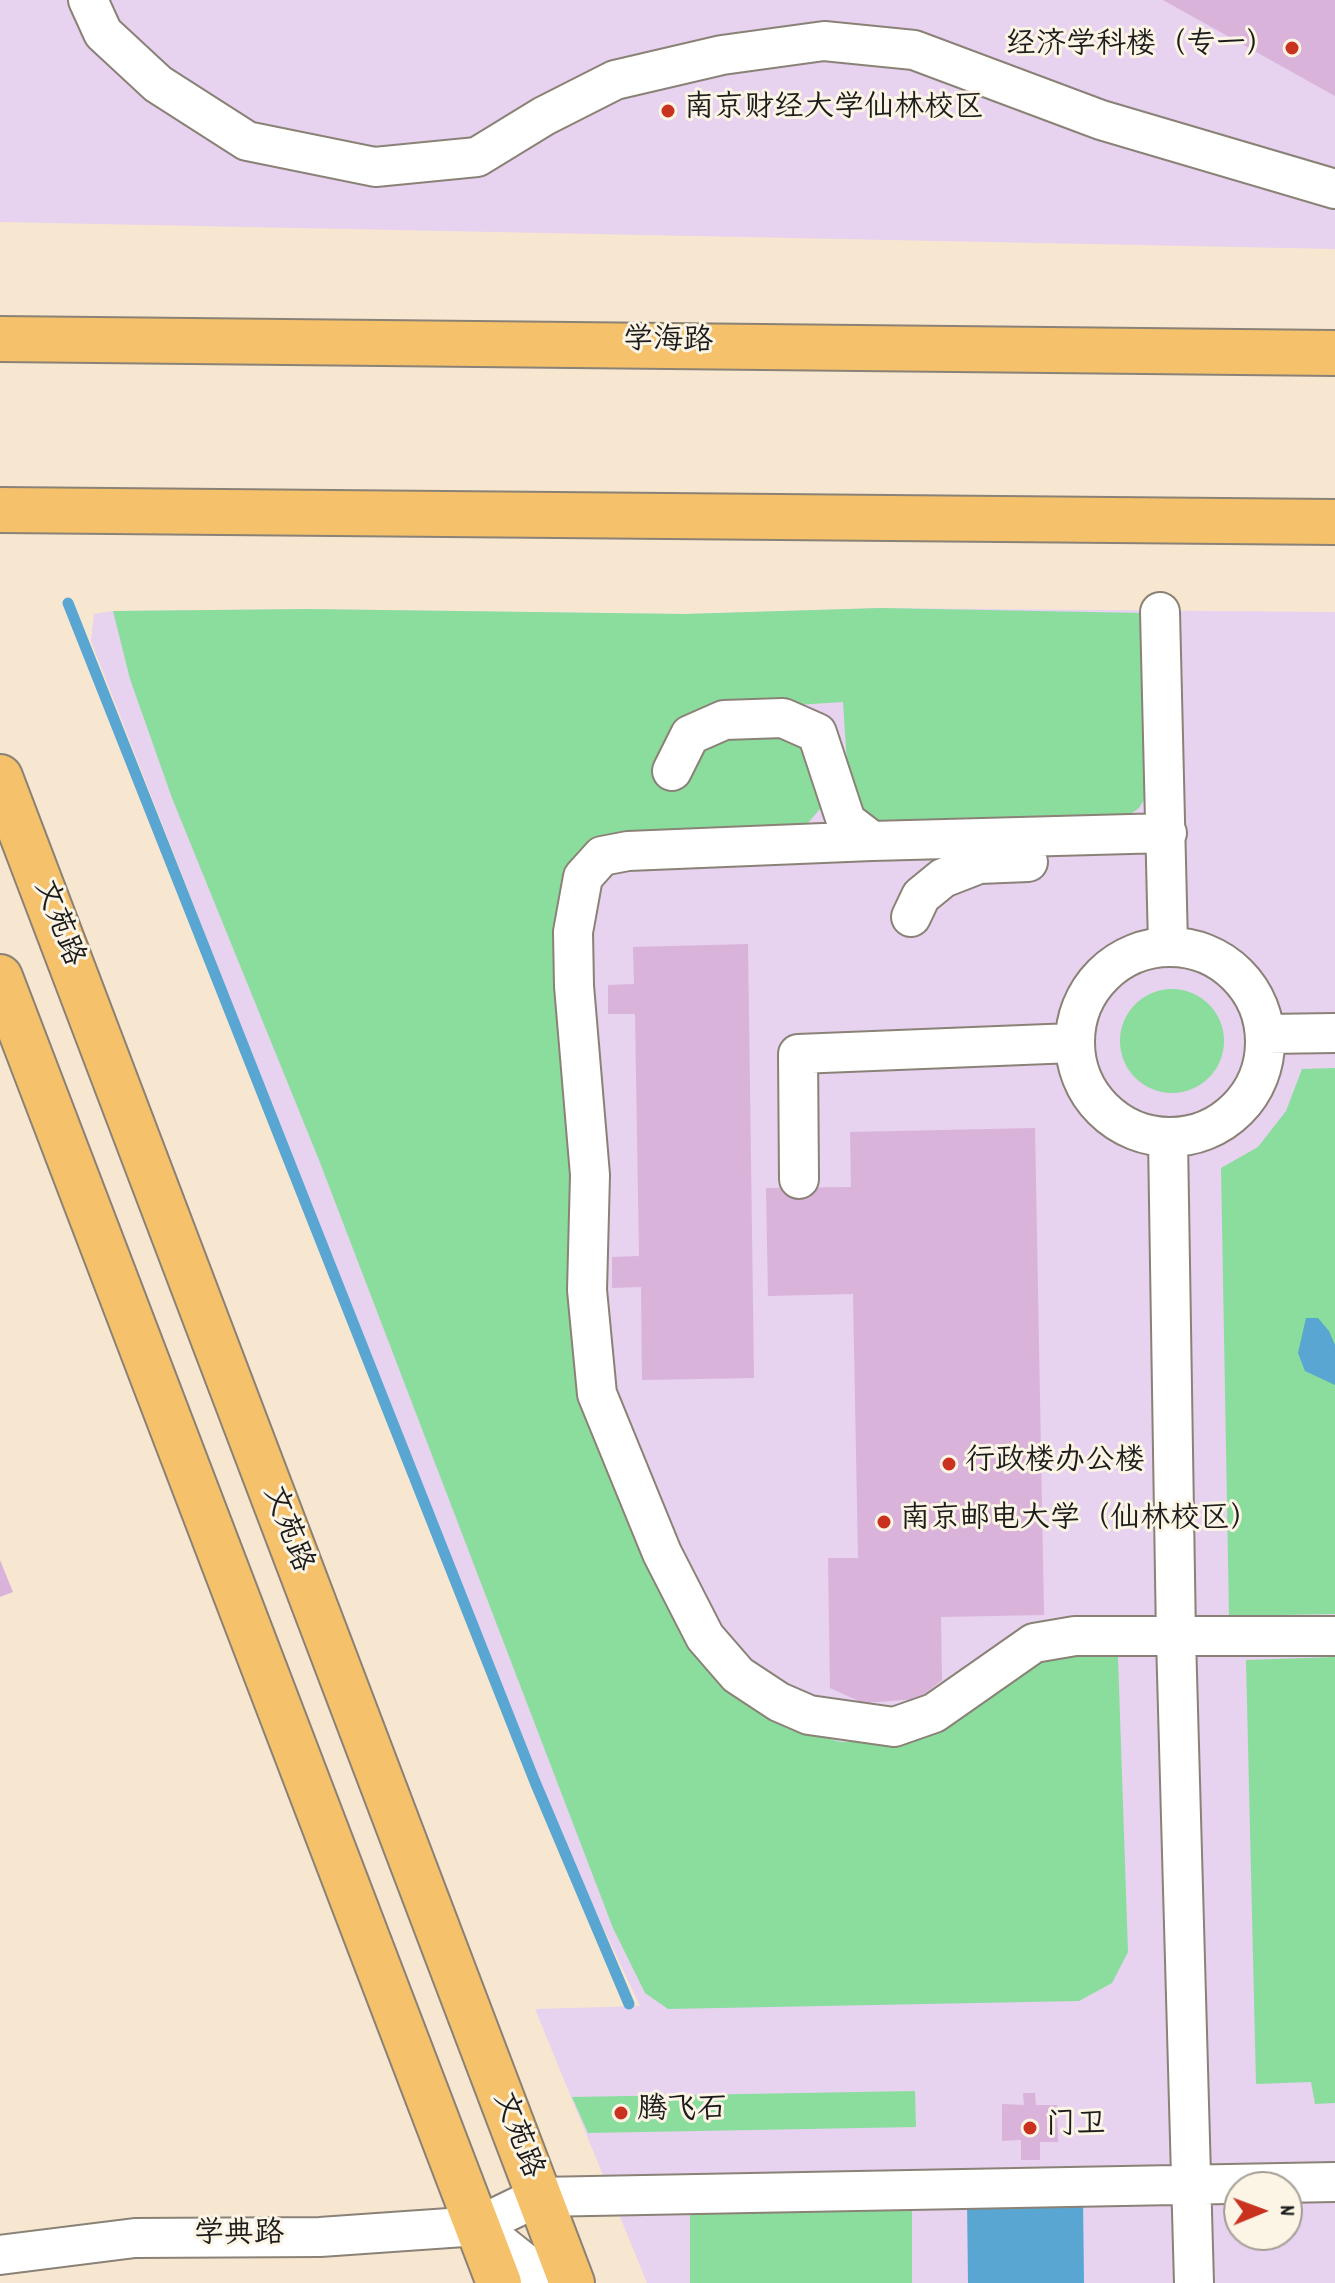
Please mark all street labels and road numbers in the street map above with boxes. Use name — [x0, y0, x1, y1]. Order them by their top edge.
street label: 学海路 — [623, 325, 713, 363]
street label: 文苑路 — [23, 876, 89, 972]
street label: 文苑路 — [252, 1482, 318, 1578]
street label: 文苑路 — [482, 2088, 548, 2184]
street label: 学典路 — [194, 2219, 284, 2255]

